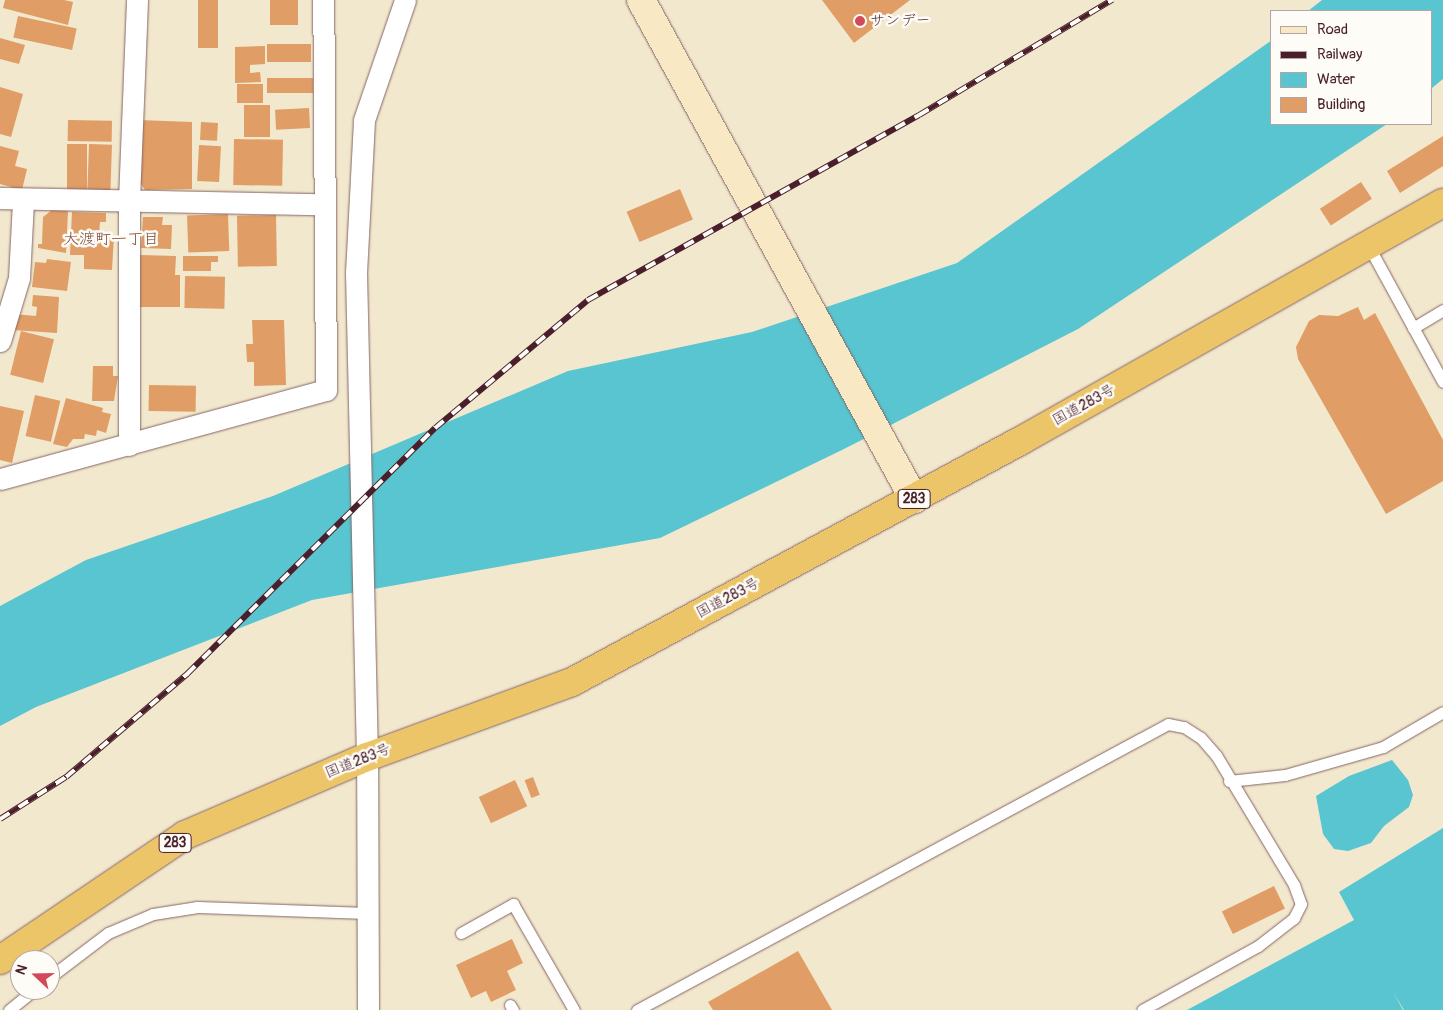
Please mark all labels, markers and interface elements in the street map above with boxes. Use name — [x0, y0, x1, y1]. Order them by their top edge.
legend — [1270, 10, 1433, 125]
place label: サンデー — [870, 12, 930, 30]
marker: サンデー — [854, 15, 866, 27]
text: Road — [1317, 20, 1348, 39]
text: Railway — [1317, 45, 1362, 64]
text: Water — [1317, 70, 1355, 89]
text: Building — [1317, 95, 1365, 114]
district label: 大渡町一丁目 — [63, 229, 159, 249]
street label: 国道283号 — [1049, 380, 1119, 430]
road number: 283 — [896, 488, 932, 510]
street label: 国道283号 — [693, 574, 763, 622]
street label: 国道283号 — [322, 740, 394, 782]
road number: 283 — [158, 831, 192, 854]
north arrow — [10, 950, 60, 1000]
text: N — [12, 962, 31, 977]

